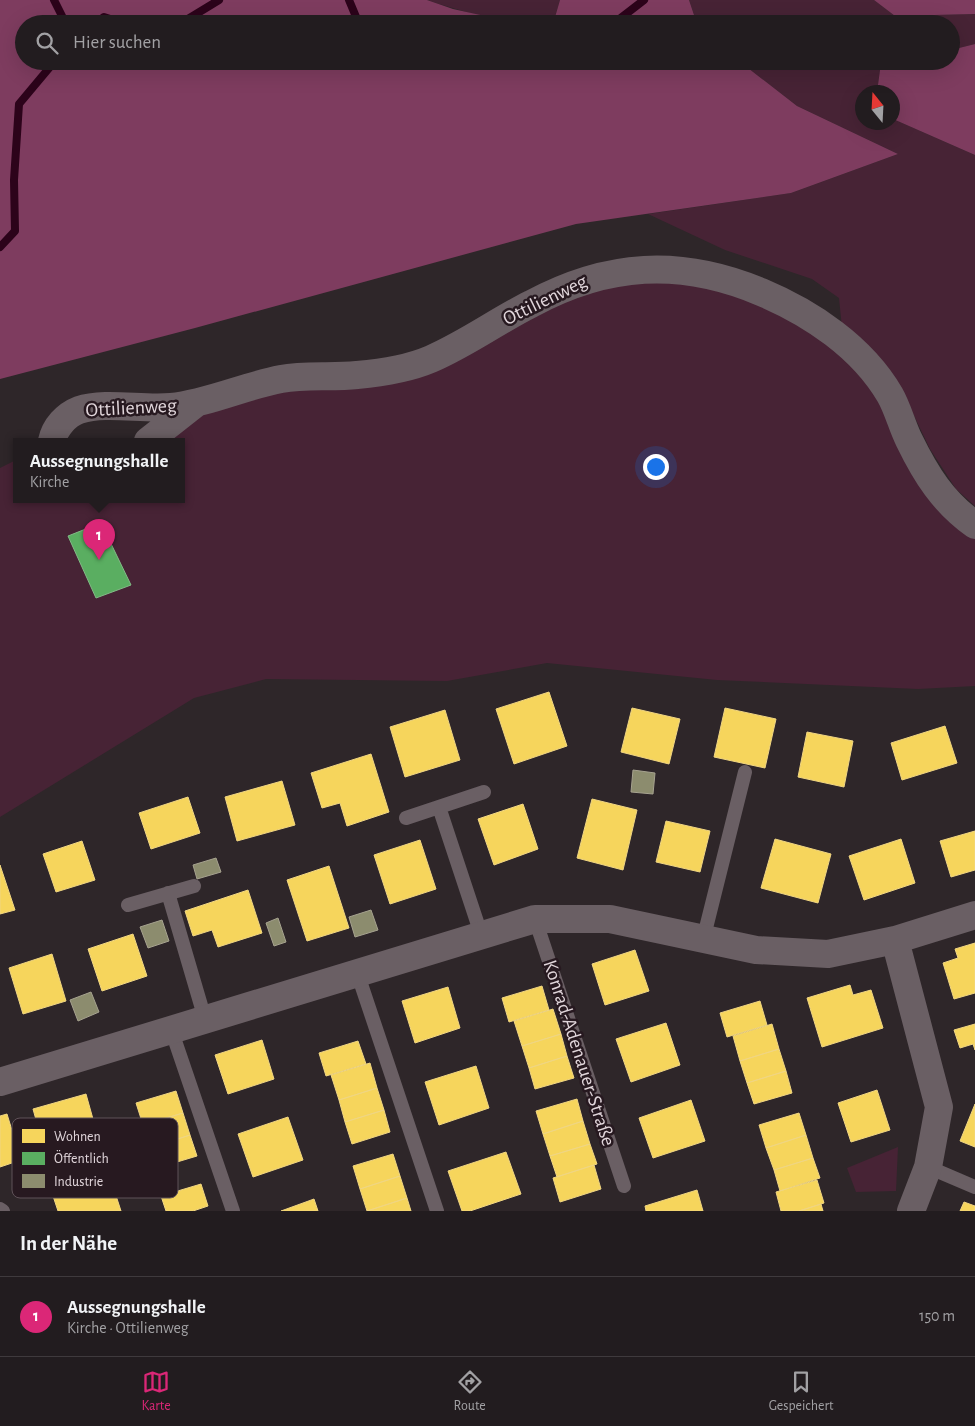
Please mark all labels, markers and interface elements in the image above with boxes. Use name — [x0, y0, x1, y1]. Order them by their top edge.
search box — [15, 15, 960, 70]
icon: search — [33, 29, 61, 57]
text: Hier suchen — [73, 33, 161, 52]
north arrow — [855, 85, 900, 130]
street label: Ottilienweg — [500, 271, 591, 329]
street label: Ottilienweg — [85, 396, 177, 420]
popup — [13, 438, 185, 503]
text: Aussegnungshalle — [30, 452, 168, 471]
your location — [643, 454, 669, 480]
text: Kirche — [30, 474, 69, 490]
pin: 1 — [83, 519, 115, 560]
street label: Konrad-Adenauer-Straße — [539, 957, 619, 1149]
legend — [12, 1118, 178, 1198]
text: Wohnen — [54, 1130, 101, 1144]
text: Öffentlich — [54, 1149, 109, 1166]
text: Industrie — [54, 1175, 103, 1189]
text: In der Nähe — [20, 1233, 117, 1254]
text: Aussegnungshalle — [67, 1298, 206, 1317]
text: 1 — [33, 1308, 39, 1324]
text: 150 m — [919, 1308, 955, 1324]
text: Kirche · Ottilienweg — [67, 1320, 189, 1336]
tab: Karte — [142, 1368, 171, 1415]
tab: Route — [454, 1368, 486, 1415]
tab: Gespeichert — [769, 1368, 833, 1415]

